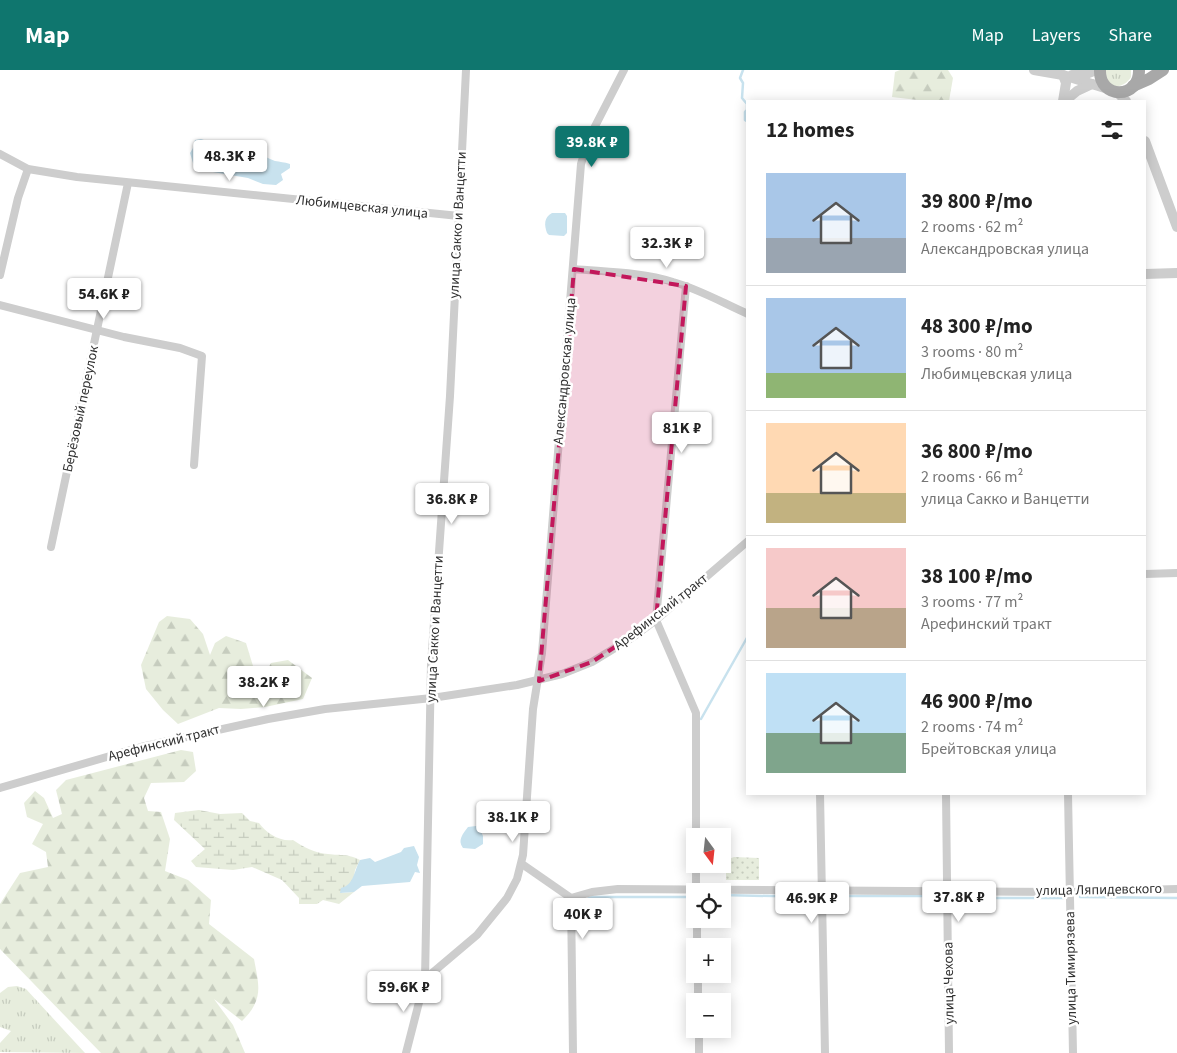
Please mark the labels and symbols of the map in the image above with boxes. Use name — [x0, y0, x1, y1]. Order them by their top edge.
pin: 39.8K ₽ — [546, 126, 638, 168]
pin: 48.3K ₽ — [184, 140, 276, 182]
street label: улица Сакко и Ванцетти — [444, 151, 472, 299]
street label: Любимцевская улица — [295, 190, 429, 224]
pin: 32.3K ₽ — [621, 226, 713, 269]
pin: 54.6K ₽ — [58, 278, 150, 320]
street label: Александровская улица — [549, 297, 581, 445]
street label: Берёзовый переулок — [58, 344, 104, 474]
pin: 81K ₽ — [647, 412, 717, 454]
pin: 36.8K ₽ — [406, 482, 498, 525]
street label: улица Сакко и Ванцетти — [421, 555, 449, 703]
street label: Арефинский тракт — [610, 569, 713, 655]
pin: 38.2K ₽ — [218, 666, 310, 708]
street label: Арефинский тракт — [106, 719, 223, 767]
pin: 38.1K ₽ — [467, 800, 559, 843]
north arrow — [686, 828, 731, 872]
street label: улица Ляпидевского — [1036, 879, 1162, 901]
pin: 37.8K ₽ — [913, 880, 1005, 923]
pin: 46.9K ₽ — [766, 882, 858, 924]
pin: 40K ₽ — [548, 898, 618, 940]
street label: улица Тимирязева — [1060, 911, 1082, 1025]
street label: улица Чехова — [938, 942, 960, 1024]
pin: 59.6K ₽ — [358, 970, 450, 1013]

